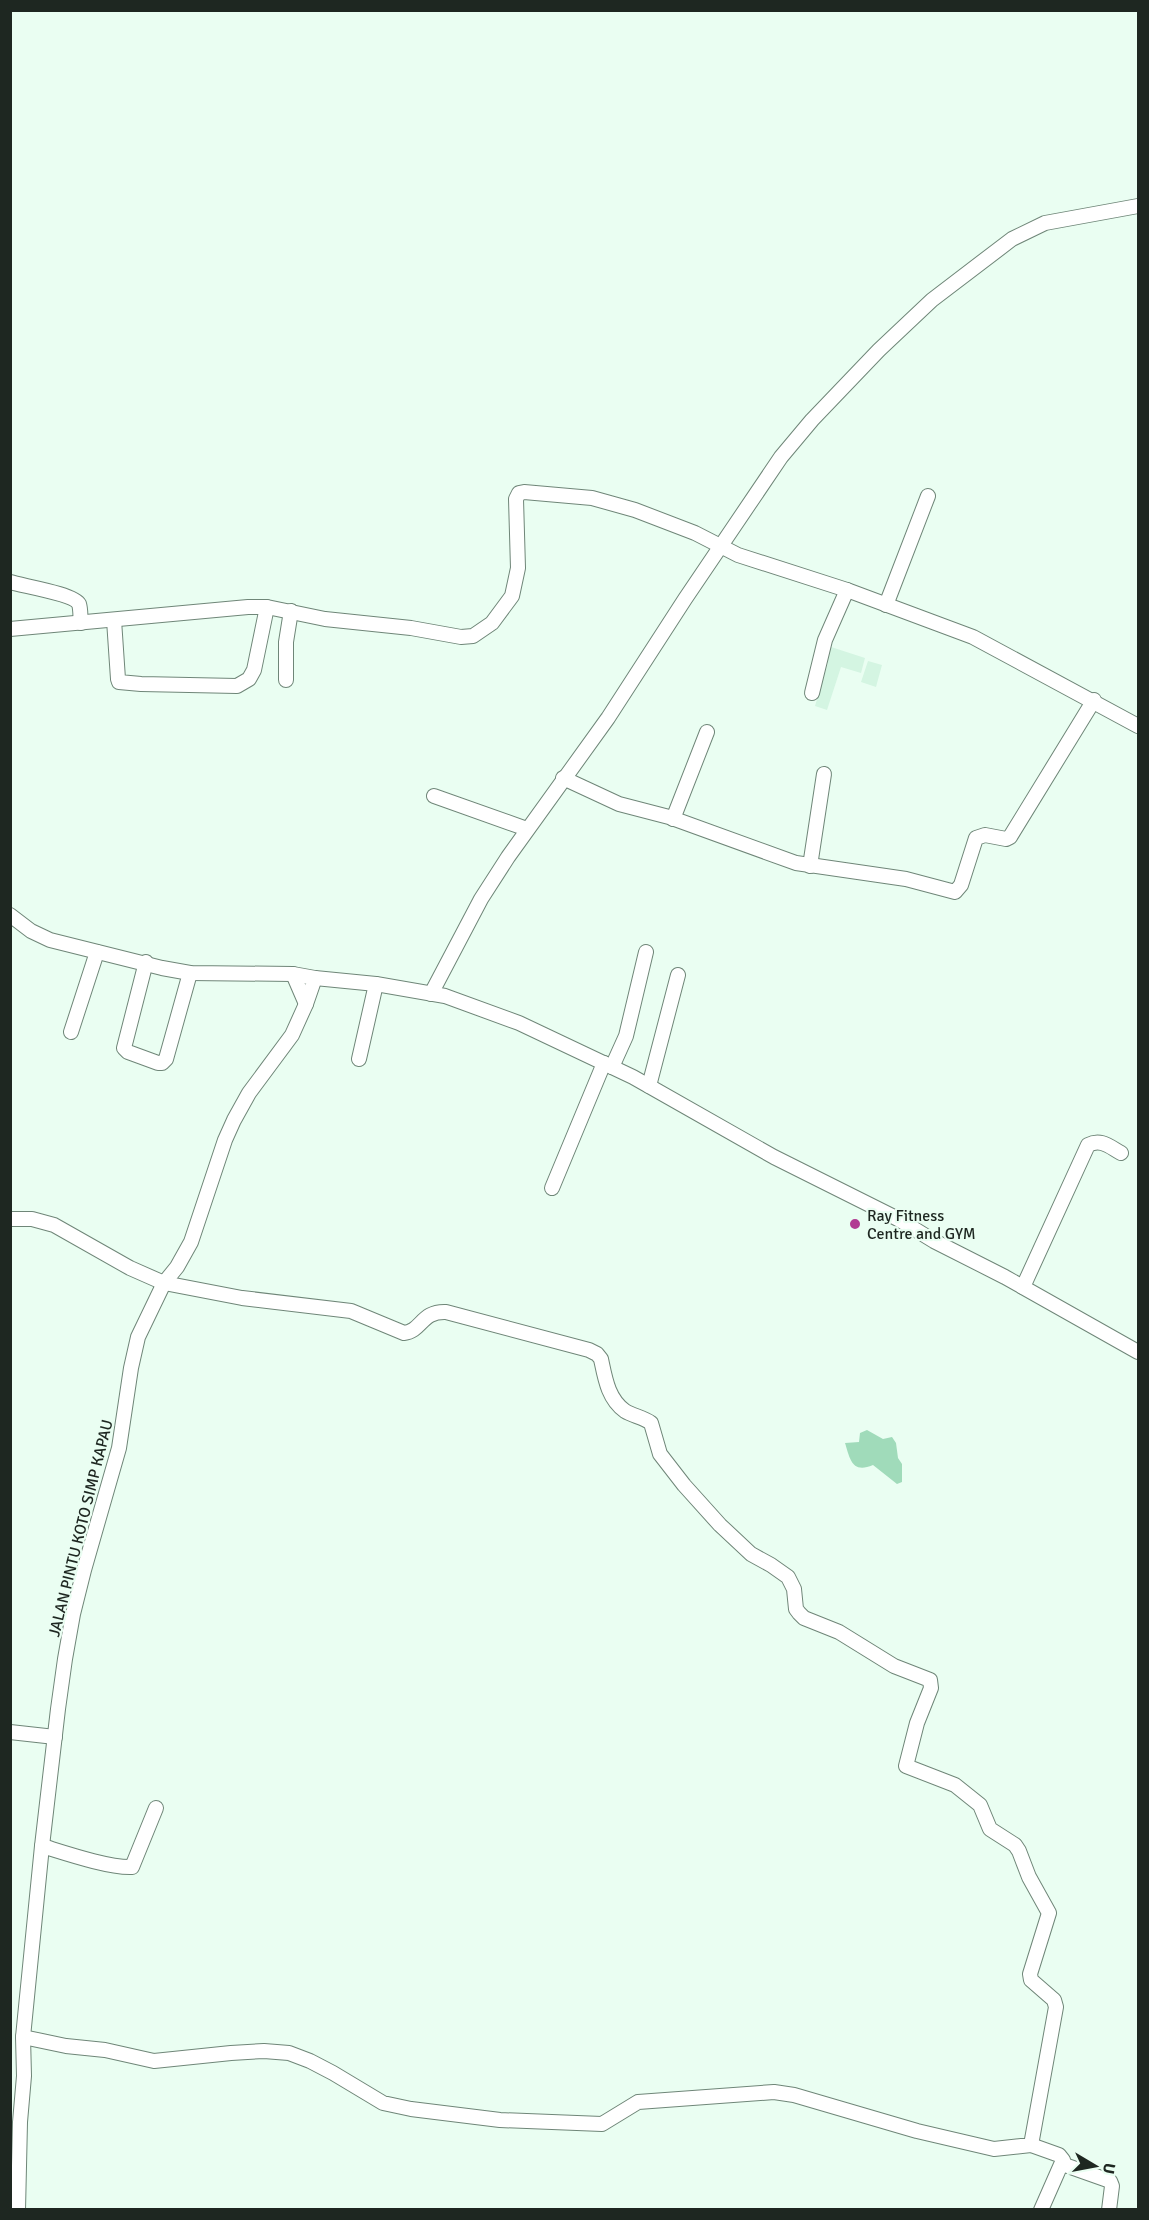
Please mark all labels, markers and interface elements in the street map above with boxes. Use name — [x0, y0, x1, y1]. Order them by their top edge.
place label: Ray Fitness Centre and GYM — [867, 1206, 976, 1244]
marker: Ray Fitness Centre and GYM — [848, 1217, 862, 1231]
street label: JALAN PINTU KOTO SIMP KAPAU — [44, 1417, 118, 1639]
north arrow — [1065, 2136, 1125, 2196]
text: U — [1098, 2161, 1120, 2175]

